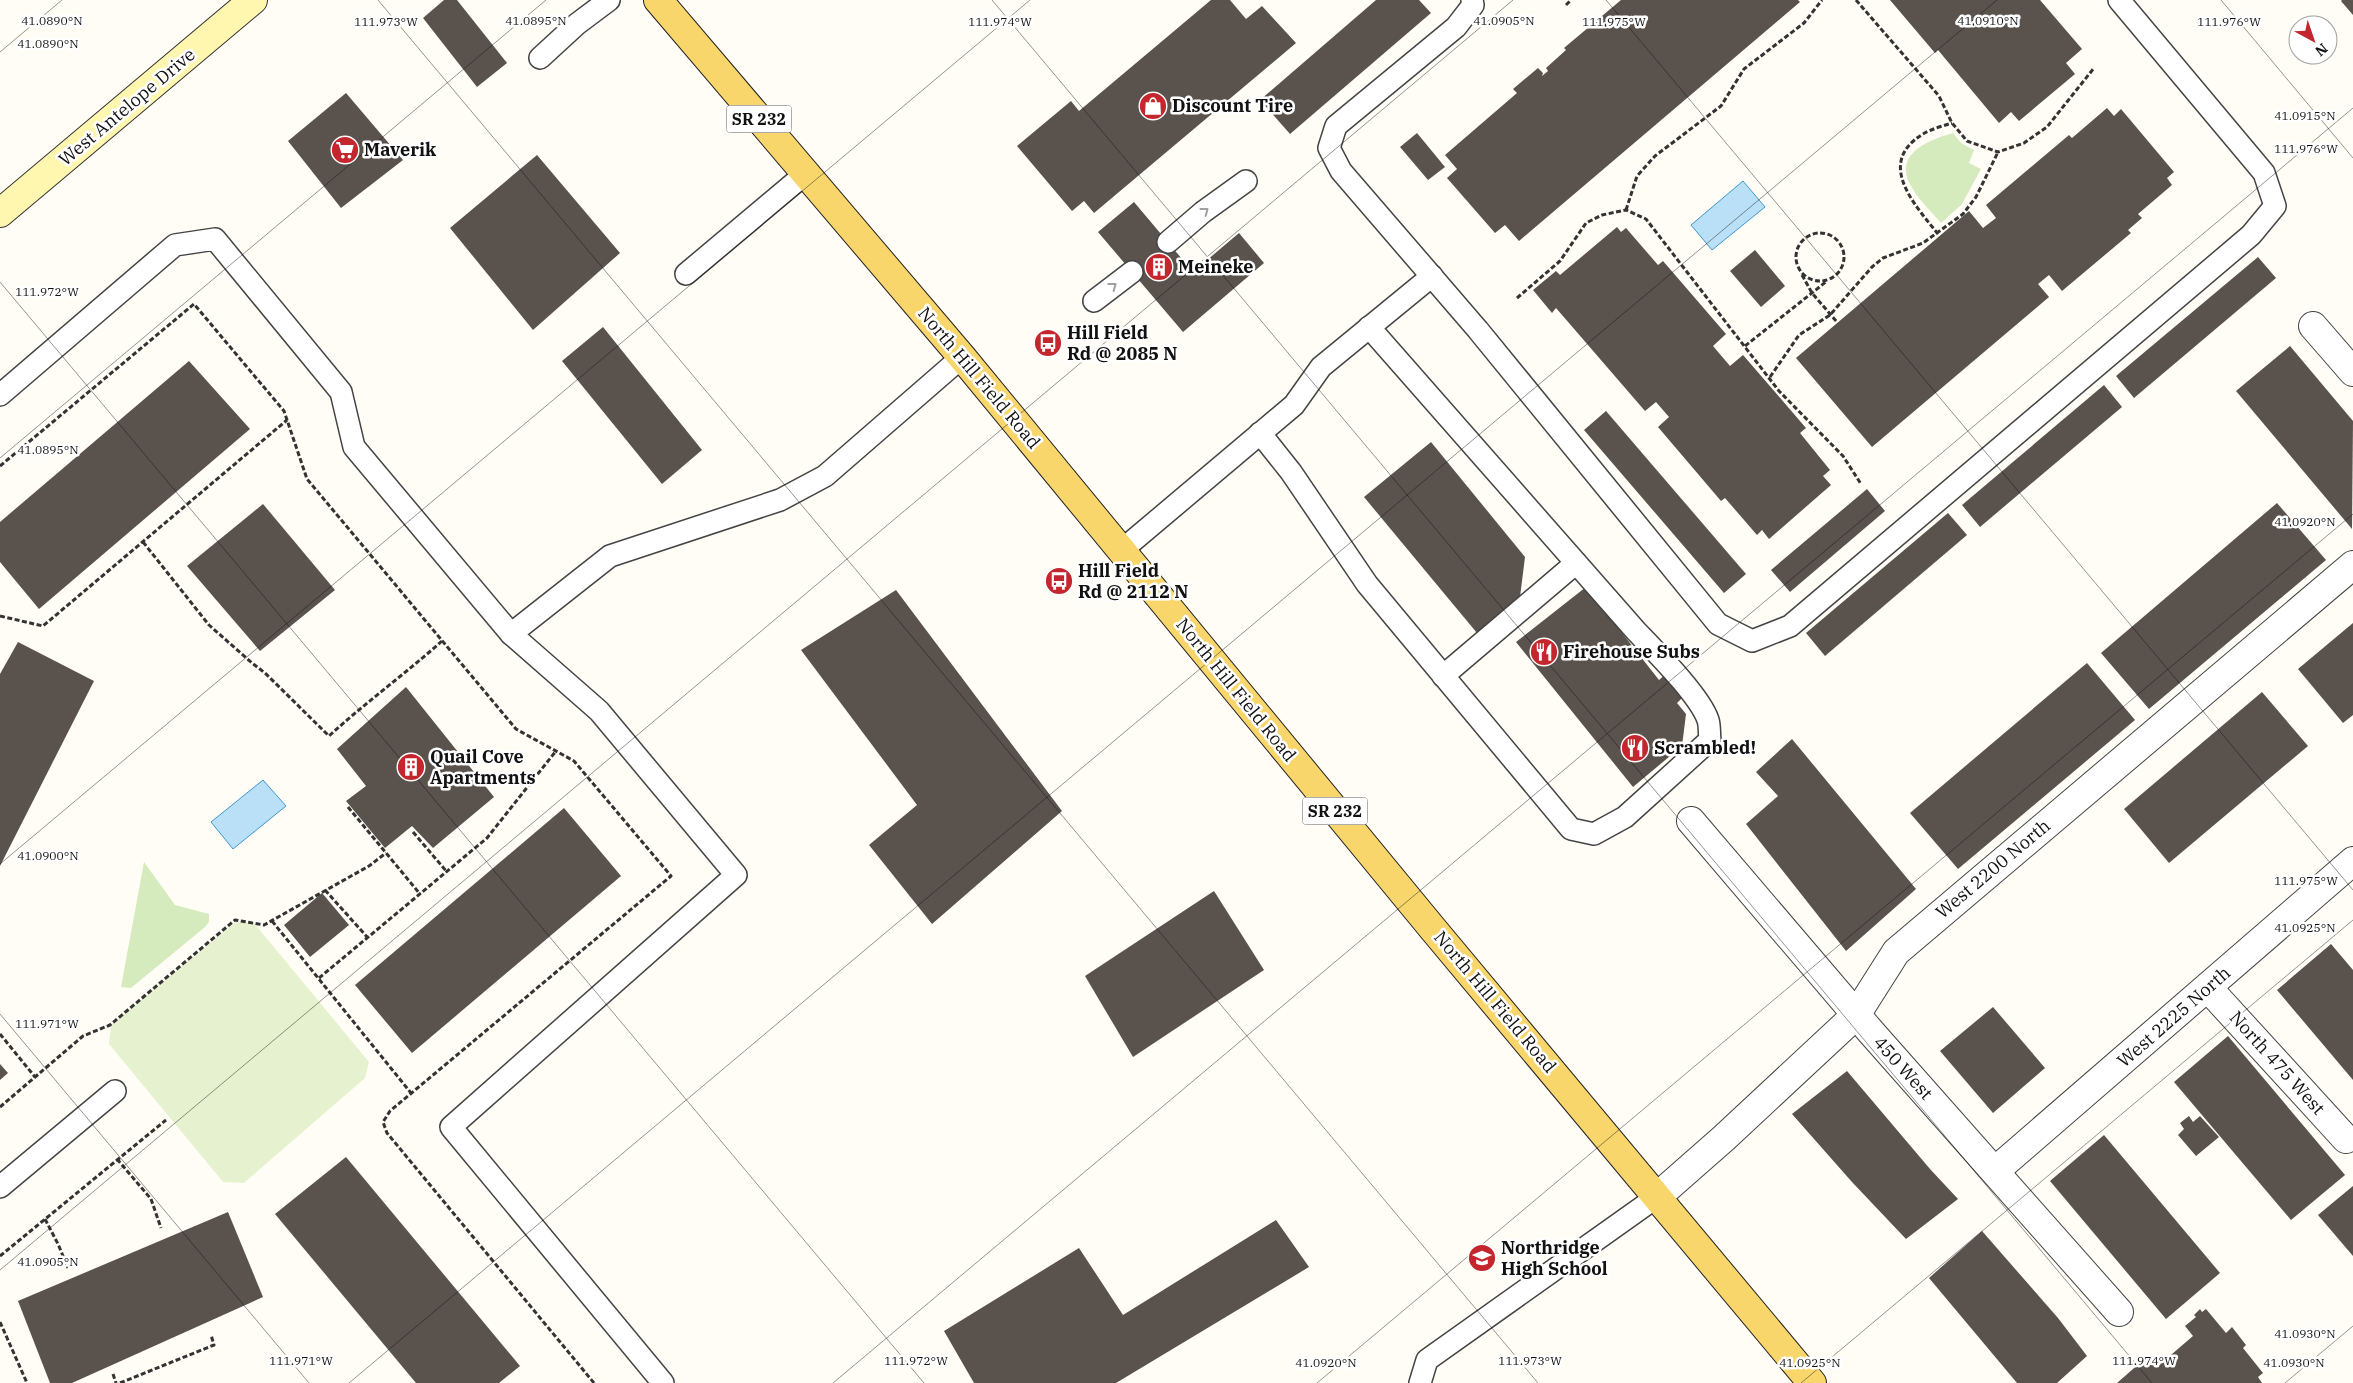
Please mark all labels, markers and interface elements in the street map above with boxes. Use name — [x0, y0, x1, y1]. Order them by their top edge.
text: 41.0890°N — [21, 13, 83, 28]
text: 41.0895°N — [505, 13, 567, 28]
text: 41.0905°N — [1473, 13, 1535, 28]
text: 41.0910°N — [1957, 13, 2019, 28]
text: 111.973°W — [354, 14, 418, 29]
text: 111.974°W — [968, 14, 1032, 29]
text: 111.975°W — [1582, 14, 1646, 29]
text: 111.976°W — [2197, 14, 2261, 29]
north arrow — [2288, 15, 2338, 65]
text: 41.0890°N — [17, 36, 79, 51]
text: N — [2311, 40, 2331, 60]
street label: West Antelope Drive — [54, 43, 200, 170]
shop icon: Discount Tire — [1138, 91, 1168, 121]
place label: Discount Tire — [1172, 94, 1293, 117]
road number: SR 232 — [726, 106, 792, 132]
text: 41.0915°N — [2274, 108, 2336, 123]
supermarket icon: Maverik — [330, 135, 360, 165]
place label: Maverik — [364, 138, 437, 161]
text: 111.976°W — [2274, 141, 2338, 156]
one-way arrow — [1199, 208, 1208, 216]
building icon: Meineke — [1144, 252, 1174, 282]
place label: Meineke — [1178, 255, 1254, 278]
text: 111.972°W — [15, 284, 79, 299]
one-way arrow — [1107, 284, 1116, 292]
street label: North Hill Field Road — [913, 302, 1046, 453]
place label: Hill Field Rd @ 2085 N — [1067, 321, 1177, 365]
bus stop icon: Hill Field Rd @ 2085 N — [1033, 328, 1063, 358]
text: 41.0895°N — [17, 442, 79, 457]
text: 41.0920°N — [2274, 514, 2336, 529]
place label: Hill Field Rd @ 2112 N — [1078, 559, 1188, 603]
bus stop icon: Hill Field Rd @ 2112 N — [1044, 566, 1074, 596]
street label: North Hill Field Road — [1171, 613, 1301, 766]
restaurant icon: Firehouse Subs — [1529, 637, 1559, 667]
place label: Firehouse Subs — [1563, 640, 1700, 663]
restaurant icon: Scrambled! — [1620, 733, 1650, 763]
place label: Scrambled! — [1654, 736, 1756, 759]
place label: Quail Cove Apartments — [430, 745, 536, 789]
building icon: Quail Cove Apartments — [396, 752, 426, 782]
road number: SR 232 — [1302, 798, 1368, 824]
street label: West 2200 North — [1931, 814, 2055, 923]
text: 41.0900°N — [17, 848, 79, 863]
text: 111.975°W — [2274, 873, 2338, 888]
text: 41.0925°N — [2274, 920, 2336, 935]
street label: North Hill Field Road — [1429, 926, 1562, 1077]
street label: West 2225 North — [2112, 961, 2235, 1072]
street label: North 475 West — [2225, 1006, 2330, 1119]
text: 111.971°W — [15, 1016, 79, 1031]
street label: 450 West — [1869, 1031, 1938, 1104]
place label: Northridge High School — [1501, 1236, 1608, 1280]
school or university icon: Northridge High School — [1467, 1243, 1497, 1273]
text: 41.0905°N — [17, 1254, 79, 1269]
text: 41.0930°N — [2274, 1326, 2336, 1341]
text: 111.971°W — [269, 1353, 333, 1368]
text: 111.972°W — [884, 1353, 948, 1368]
text: 111.973°W — [1498, 1353, 1562, 1368]
text: 111.974°W — [2112, 1353, 2176, 1368]
text: 41.0920°N — [1295, 1355, 1357, 1370]
text: 41.0925°N — [1779, 1355, 1841, 1370]
text: 41.0930°N — [2263, 1355, 2325, 1370]

